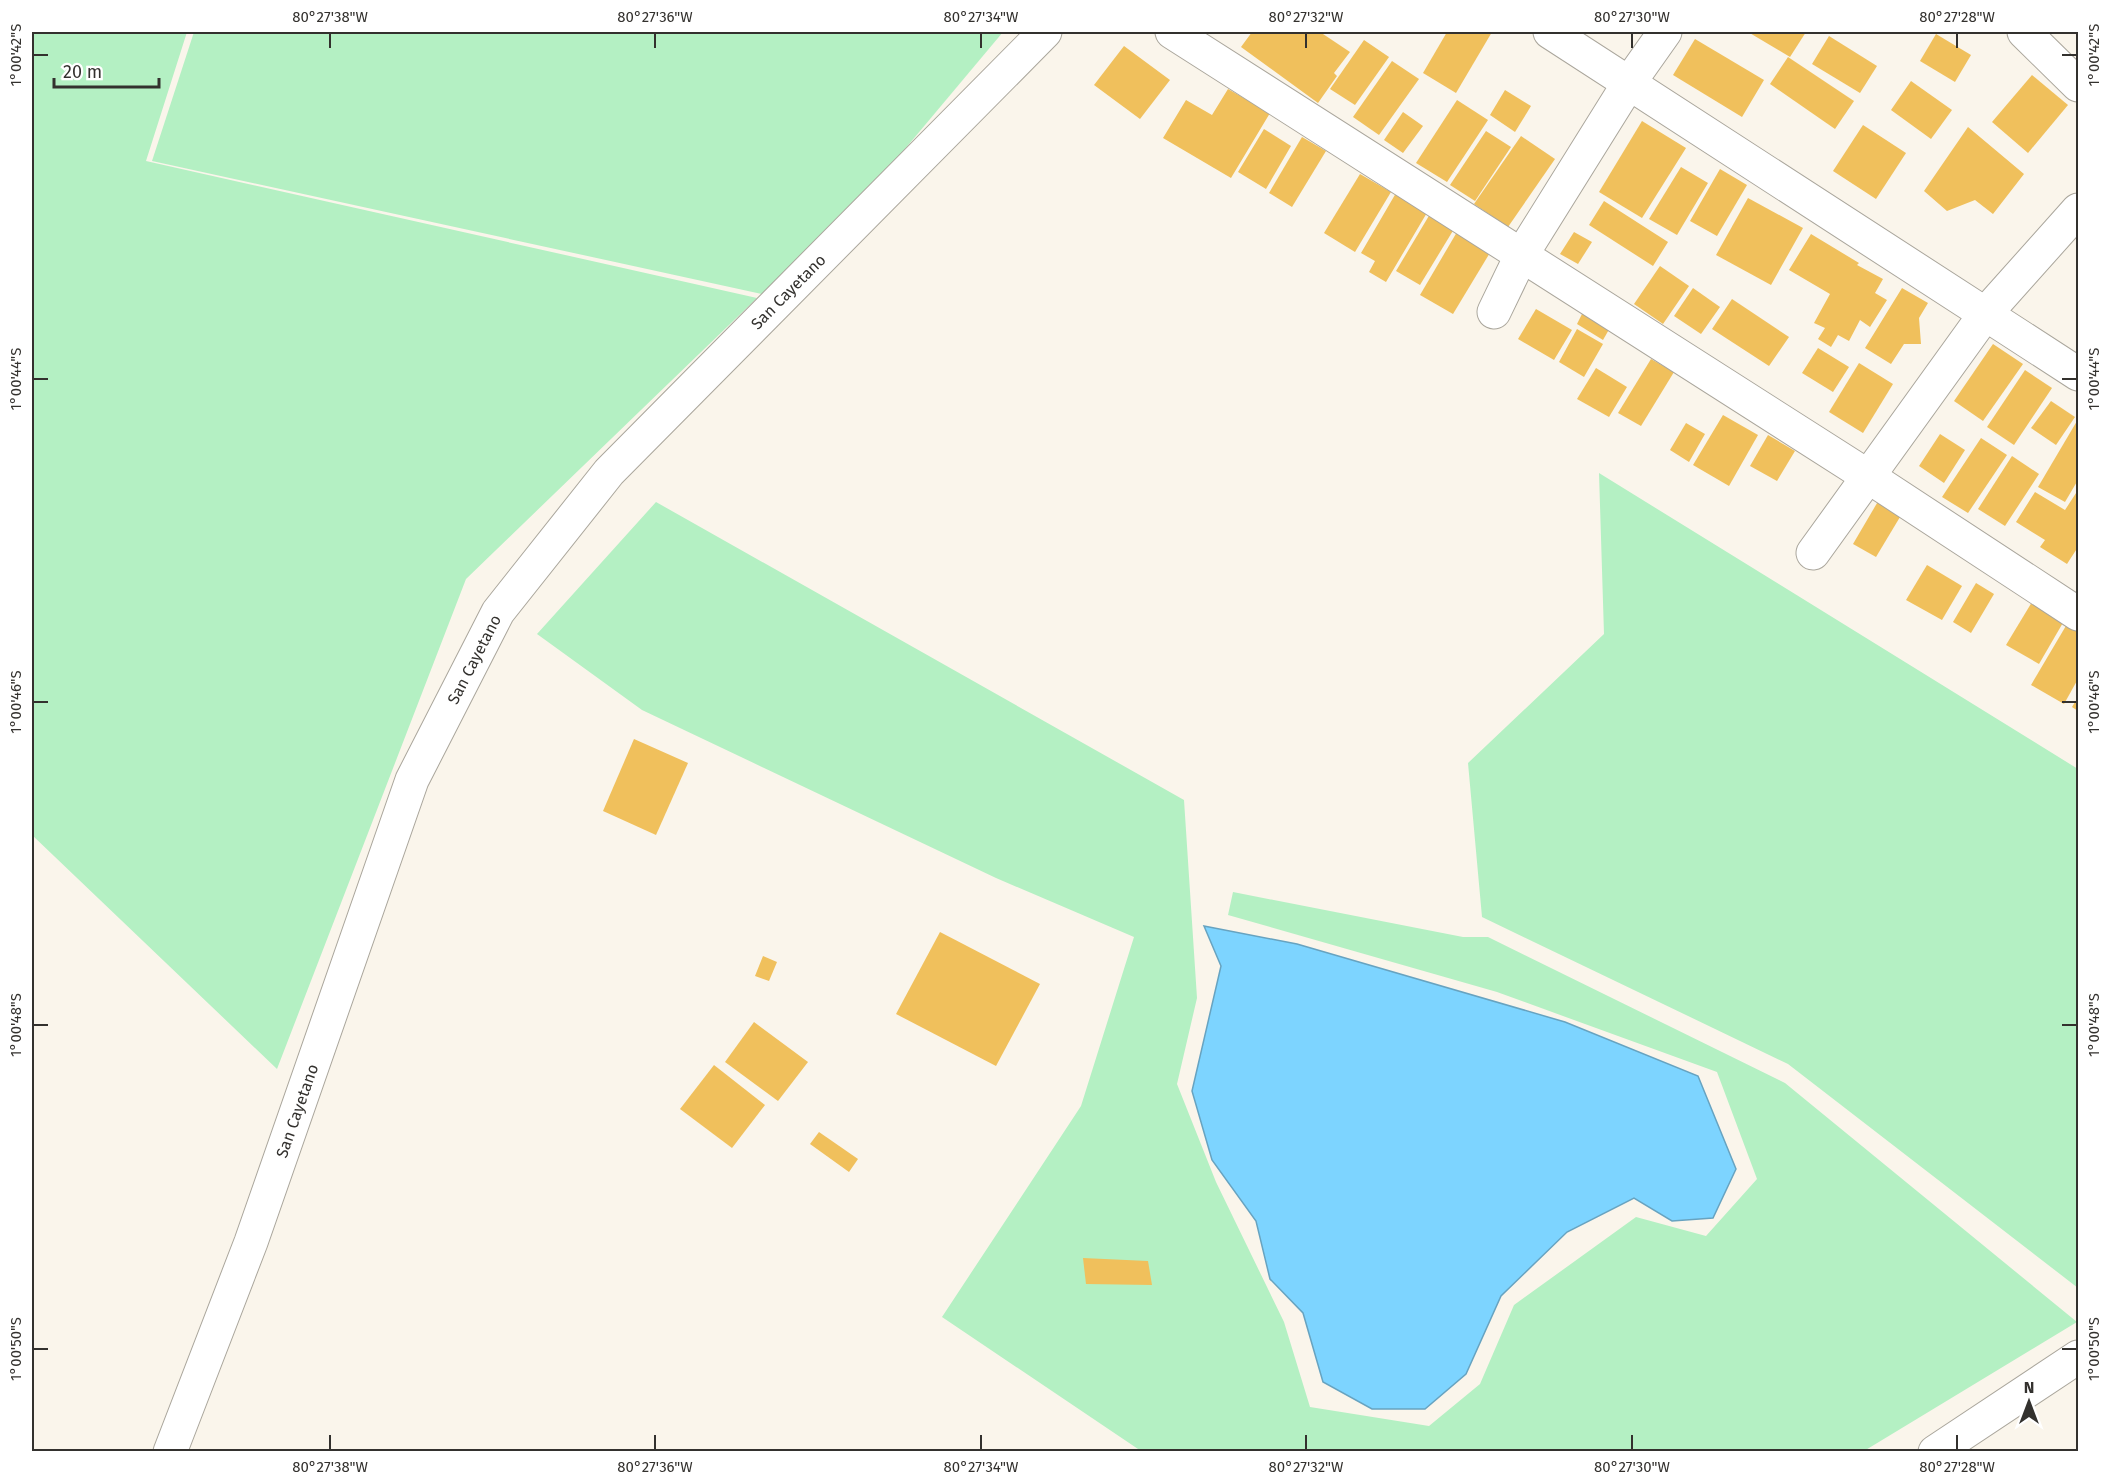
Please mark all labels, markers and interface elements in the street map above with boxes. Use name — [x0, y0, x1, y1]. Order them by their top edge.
text: 80°27'38"W — [292, 8, 368, 26]
text: 80°27'36"W — [617, 8, 693, 26]
text: 80°27'34"W — [944, 8, 1019, 26]
text: 80°27'32"W — [1269, 8, 1344, 26]
text: 80°27'30"W — [1594, 8, 1671, 26]
text: 80°27'28"W — [1919, 8, 1995, 26]
text: 1°00'42"S — [7, 24, 25, 86]
text: 1°00'42"S — [2085, 24, 2103, 86]
scale bar — [54, 51, 159, 89]
text: 20 m — [63, 61, 102, 83]
street label: San Cayetano — [747, 250, 830, 333]
text: 1°00'44"S — [7, 348, 25, 411]
text: 1°00'44"S — [2085, 348, 2103, 411]
street label: San Cayetano — [443, 611, 505, 707]
text: 1°00'46"S — [7, 670, 25, 734]
text: 1°00'46"S — [2085, 670, 2103, 734]
text: 1°00'48"S — [7, 993, 25, 1057]
text: 1°00'48"S — [2085, 993, 2103, 1057]
street label: San Cayetano — [272, 1062, 322, 1160]
text: 1°00'50"S — [7, 1317, 25, 1381]
text: 1°00'50"S — [2085, 1317, 2103, 1381]
north arrow — [1999, 1372, 2059, 1432]
text: N — [2024, 1378, 2034, 1397]
text: 80°27'38"W — [292, 1458, 368, 1476]
text: 80°27'36"W — [617, 1458, 693, 1476]
text: 80°27'34"W — [944, 1458, 1019, 1476]
text: 80°27'32"W — [1269, 1458, 1344, 1476]
text: 80°27'30"W — [1594, 1458, 1671, 1476]
text: 80°27'28"W — [1919, 1458, 1995, 1476]

